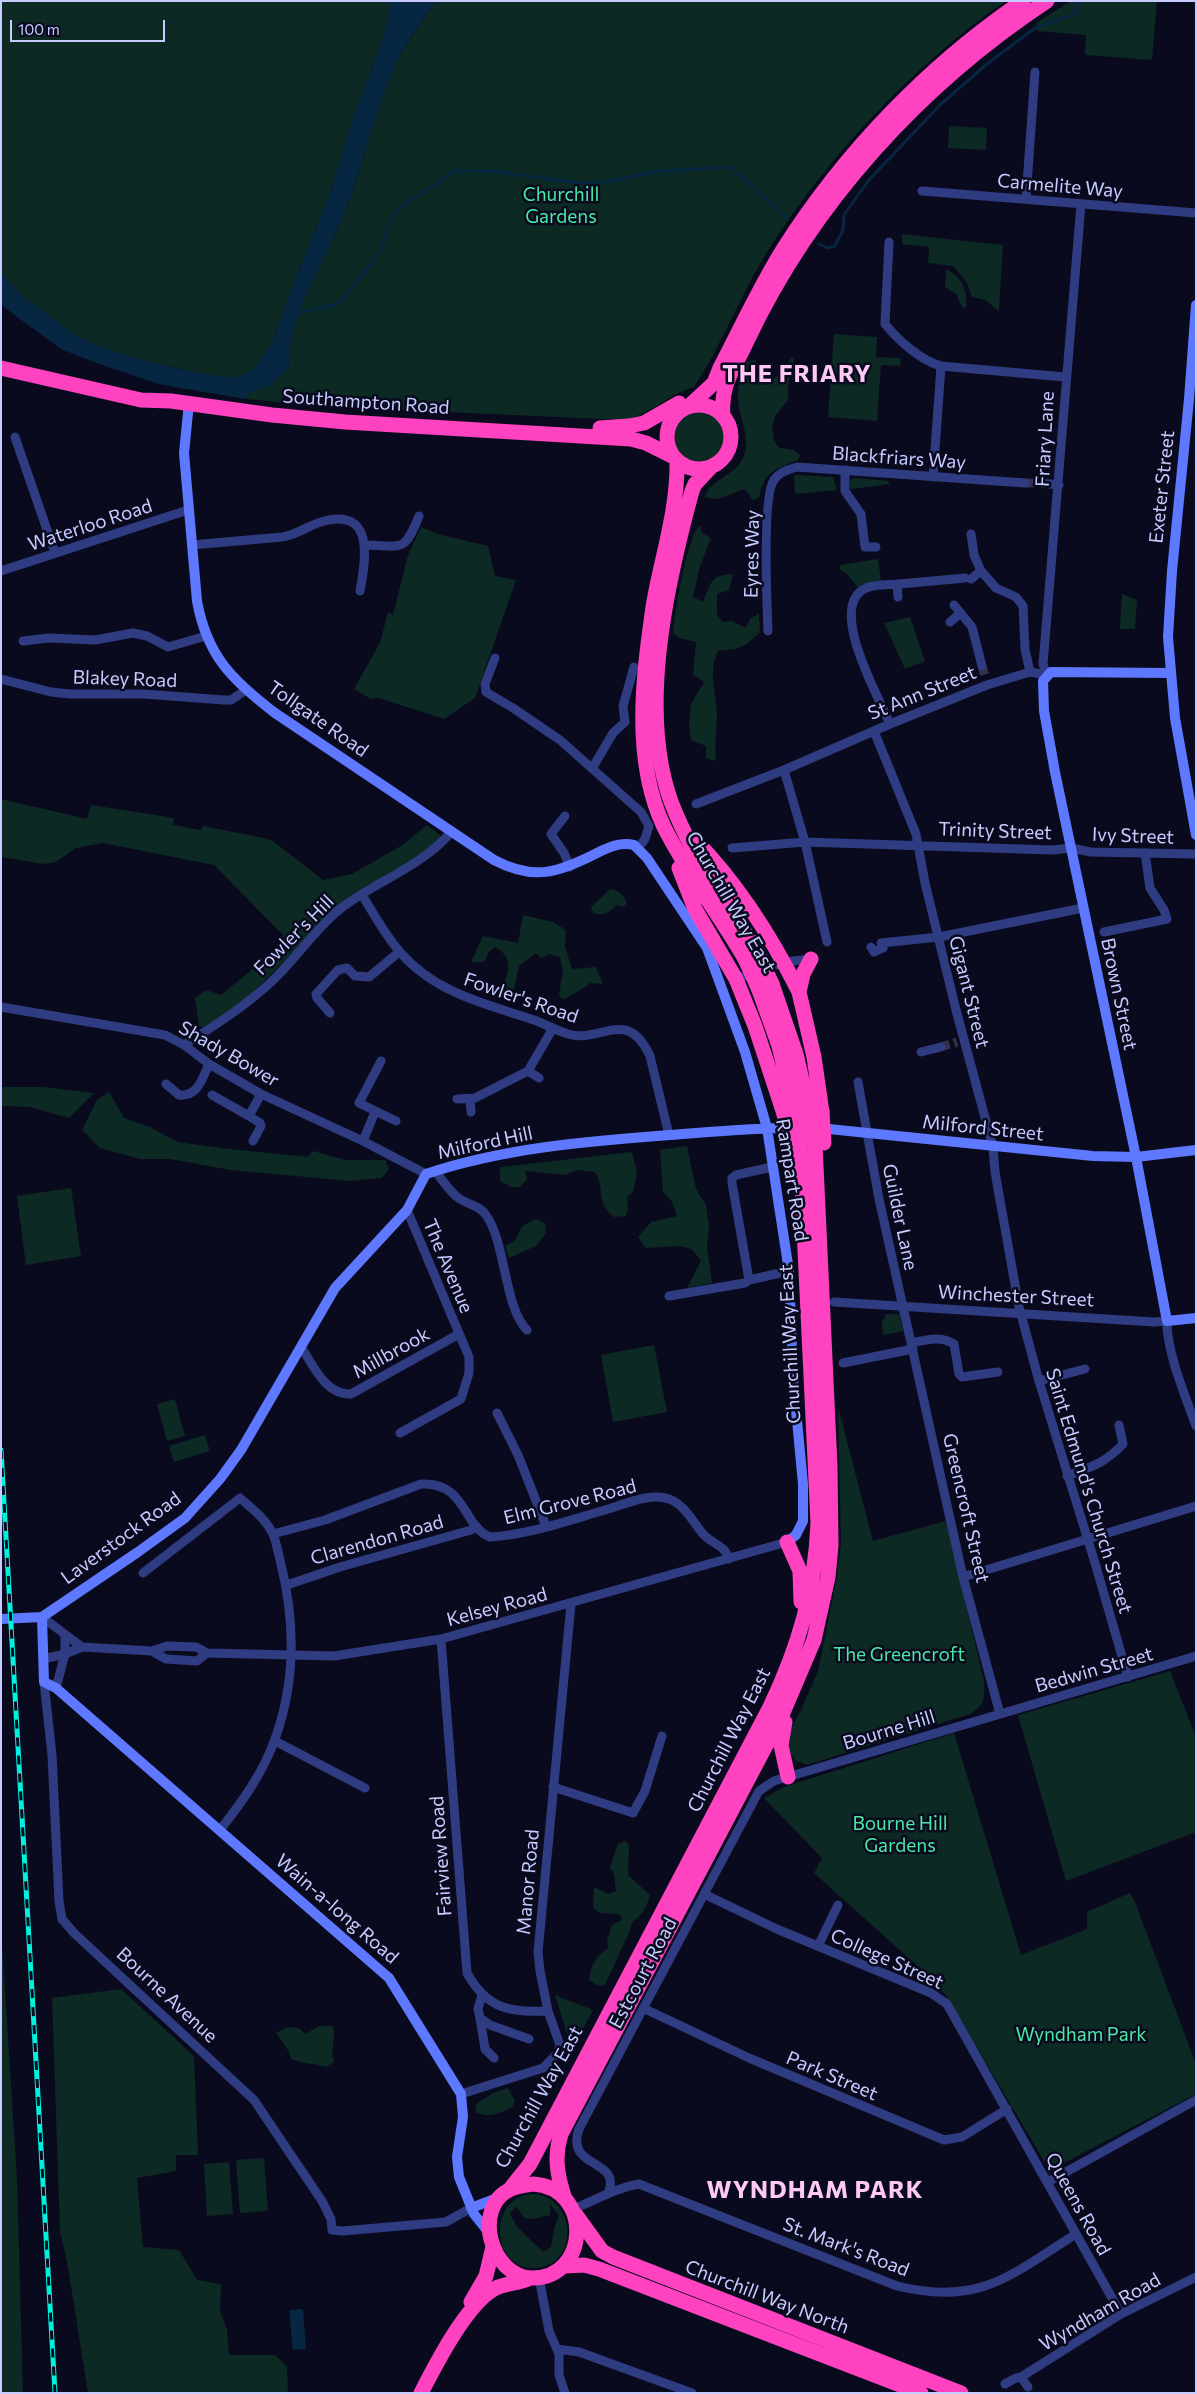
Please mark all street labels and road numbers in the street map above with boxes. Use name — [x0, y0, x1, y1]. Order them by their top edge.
street label: Carmelite Way — [996, 169, 1124, 203]
street label: Southampton Road — [282, 385, 450, 419]
street label: Friary Lane — [1031, 391, 1059, 487]
street label: Exeter Street — [1145, 429, 1179, 545]
street label: Blackfriars Way — [831, 442, 967, 474]
street label: Waterloo Road — [25, 494, 155, 556]
street label: Eyres Way — [740, 510, 764, 598]
street label: St Ann Street — [865, 661, 979, 725]
street label: Blakey Road — [72, 666, 178, 692]
street label: Tollgate Road — [263, 676, 373, 762]
street label: Trinity Street — [938, 818, 1052, 844]
street label: Ivy Street — [1092, 823, 1174, 849]
street label: Churchill Way East — [681, 827, 781, 977]
street label: Fowler's Hill — [249, 890, 339, 980]
street label: Gigant Street — [944, 933, 994, 1051]
street label: Brown Street — [1096, 936, 1142, 1052]
street label: Fowler's Road — [461, 968, 581, 1028]
street label: Shady Bower — [175, 1016, 283, 1092]
street label: Milford Street — [921, 1110, 1045, 1146]
street label: Rampart Road — [771, 1117, 813, 1243]
street label: Milford Hill — [435, 1122, 535, 1164]
street label: Guilder Lane — [878, 1162, 922, 1272]
street label: The Avenue — [418, 1215, 478, 1317]
street label: Churchill Way East — [774, 1264, 806, 1424]
street label: Winchester Street — [937, 1281, 1095, 1311]
street label: Millbrook — [349, 1323, 433, 1383]
street label: Saint Edmund's Church Street — [1041, 1366, 1137, 1616]
street label: Greencroft Street — [938, 1431, 994, 1585]
street label: Elm Grove Road — [501, 1474, 639, 1530]
street label: Laverstock Road — [57, 1487, 185, 1589]
street label: Clarendon Road — [308, 1510, 446, 1570]
street label: Kelsey Road — [444, 1583, 550, 1631]
street label: Bedwin Street — [1032, 1642, 1156, 1698]
street label: Churchill Way East — [683, 1664, 775, 1816]
street label: Bourne Hill — [840, 1705, 938, 1755]
street label: Fairview Road — [425, 1795, 457, 1917]
street label: Manor Road — [512, 1828, 544, 1936]
street label: Wain-a-long Road — [271, 1849, 403, 1969]
street label: Estcourt Road — [604, 1914, 682, 2032]
street label: College Street — [827, 1924, 947, 1994]
street label: Bourne Avenue — [112, 1942, 222, 2048]
street label: Churchill Way East — [490, 2022, 588, 2172]
street label: Park Street — [783, 2047, 881, 2105]
street label: Queens Road — [1040, 2149, 1116, 2259]
street label: St. Mark's Road — [780, 2212, 912, 2282]
street label: Churchill Way North — [682, 2255, 852, 2339]
street label: Wyndham Road — [1035, 2268, 1165, 2356]

